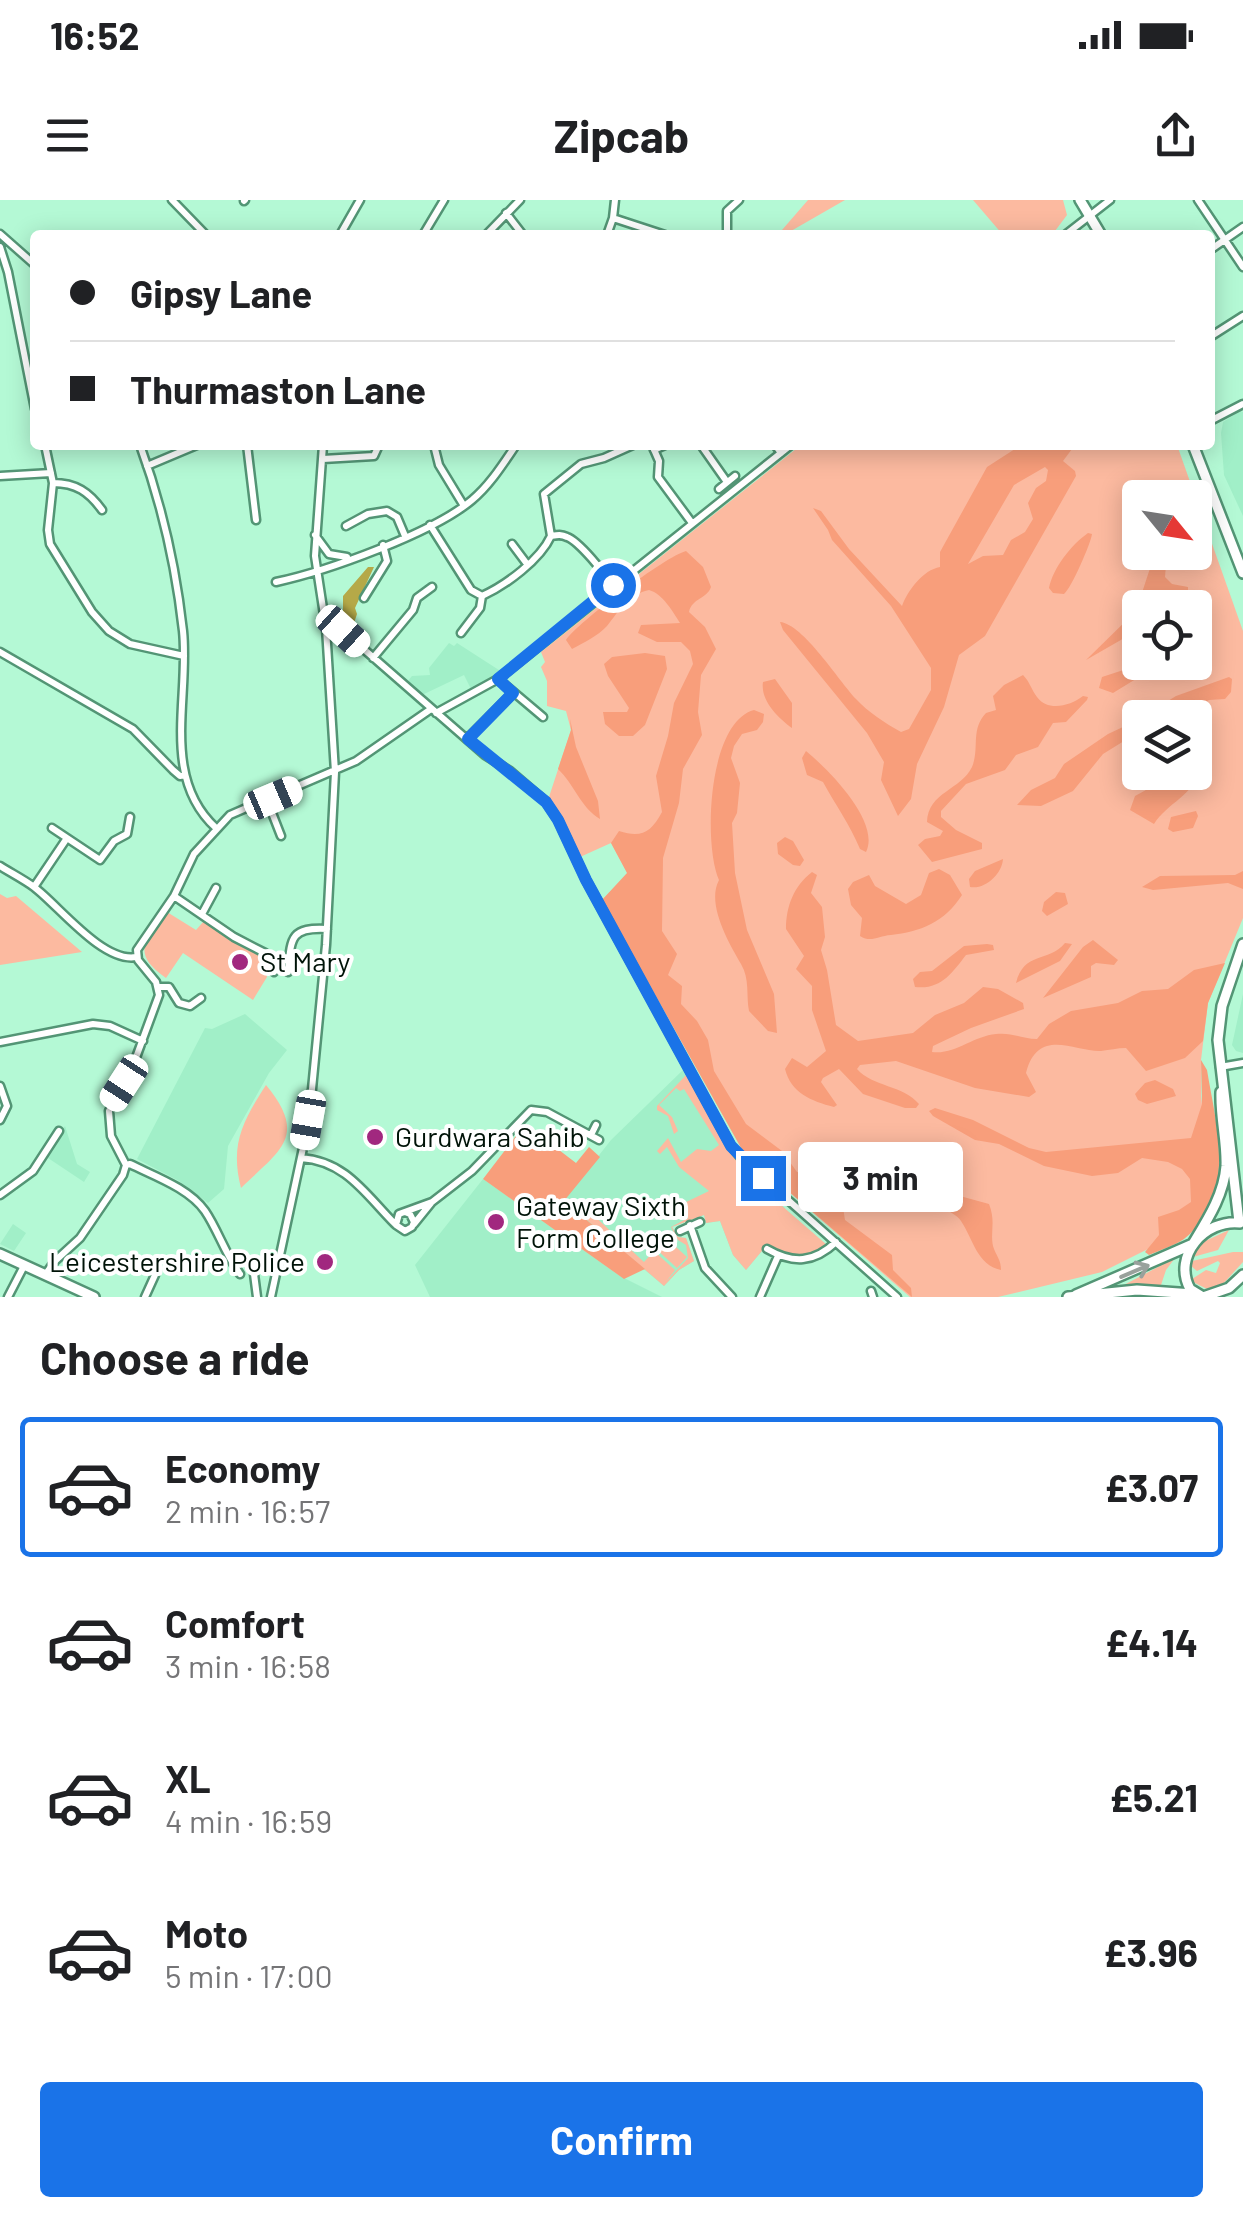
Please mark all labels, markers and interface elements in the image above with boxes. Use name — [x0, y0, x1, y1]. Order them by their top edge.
text: 16:52 — [50, 12, 139, 58]
icon: menu — [40, 108, 95, 163]
text: Zipcab — [554, 108, 689, 162]
icon: share — [1148, 108, 1203, 163]
text: Gipsy Lane — [130, 270, 312, 316]
text: Thurmaston Lane — [130, 366, 426, 412]
north arrow — [1122, 480, 1212, 570]
map controls — [1122, 480, 1212, 790]
route start — [591, 563, 636, 608]
button: locate — [1122, 590, 1212, 680]
car — [311, 600, 375, 662]
button: layers — [1122, 700, 1212, 790]
car — [240, 772, 306, 824]
place label: St Mary — [260, 944, 350, 978]
marker: St Mary — [229, 951, 251, 973]
car — [95, 1050, 153, 1116]
car — [288, 1088, 328, 1152]
place label: Gurdwara Sahib — [395, 1119, 585, 1153]
marker: Gurdwara Sahib — [364, 1126, 386, 1148]
callout: 3 min — [798, 1143, 963, 1213]
route end — [741, 1156, 786, 1201]
text: 3 min — [842, 1158, 919, 1196]
place label: Gateway Sixth Form College — [516, 1188, 686, 1254]
marker: Gateway Sixth Form College — [485, 1211, 507, 1233]
place label: Leicestershire Police — [49, 1244, 305, 1278]
marker: Leicestershire Police — [314, 1251, 336, 1273]
one-way arrow — [1119, 1261, 1150, 1279]
text: Choose a ride — [40, 1330, 310, 1384]
icon: car — [45, 1442, 135, 1532]
text: Economy — [165, 1445, 320, 1491]
text: £3.07 — [1104, 1464, 1198, 1510]
text: 2 min · 16:57 — [165, 1491, 330, 1529]
icon: car — [45, 1597, 135, 1687]
text: Comfort — [165, 1600, 305, 1646]
text: £4.14 — [1105, 1619, 1198, 1665]
text: 3 min · 16:58 — [165, 1646, 331, 1684]
icon: car — [45, 1752, 135, 1842]
text: XL — [165, 1755, 211, 1801]
text: £5.21 — [1109, 1774, 1198, 1820]
text: 4 min · 16:59 — [165, 1801, 332, 1839]
icon: car — [45, 1907, 135, 1997]
text: Moto — [165, 1910, 248, 1956]
text: £3.96 — [1103, 1929, 1198, 1975]
text: 5 min · 17:00 — [165, 1956, 333, 1994]
button: Confirm — [40, 2082, 1203, 2197]

